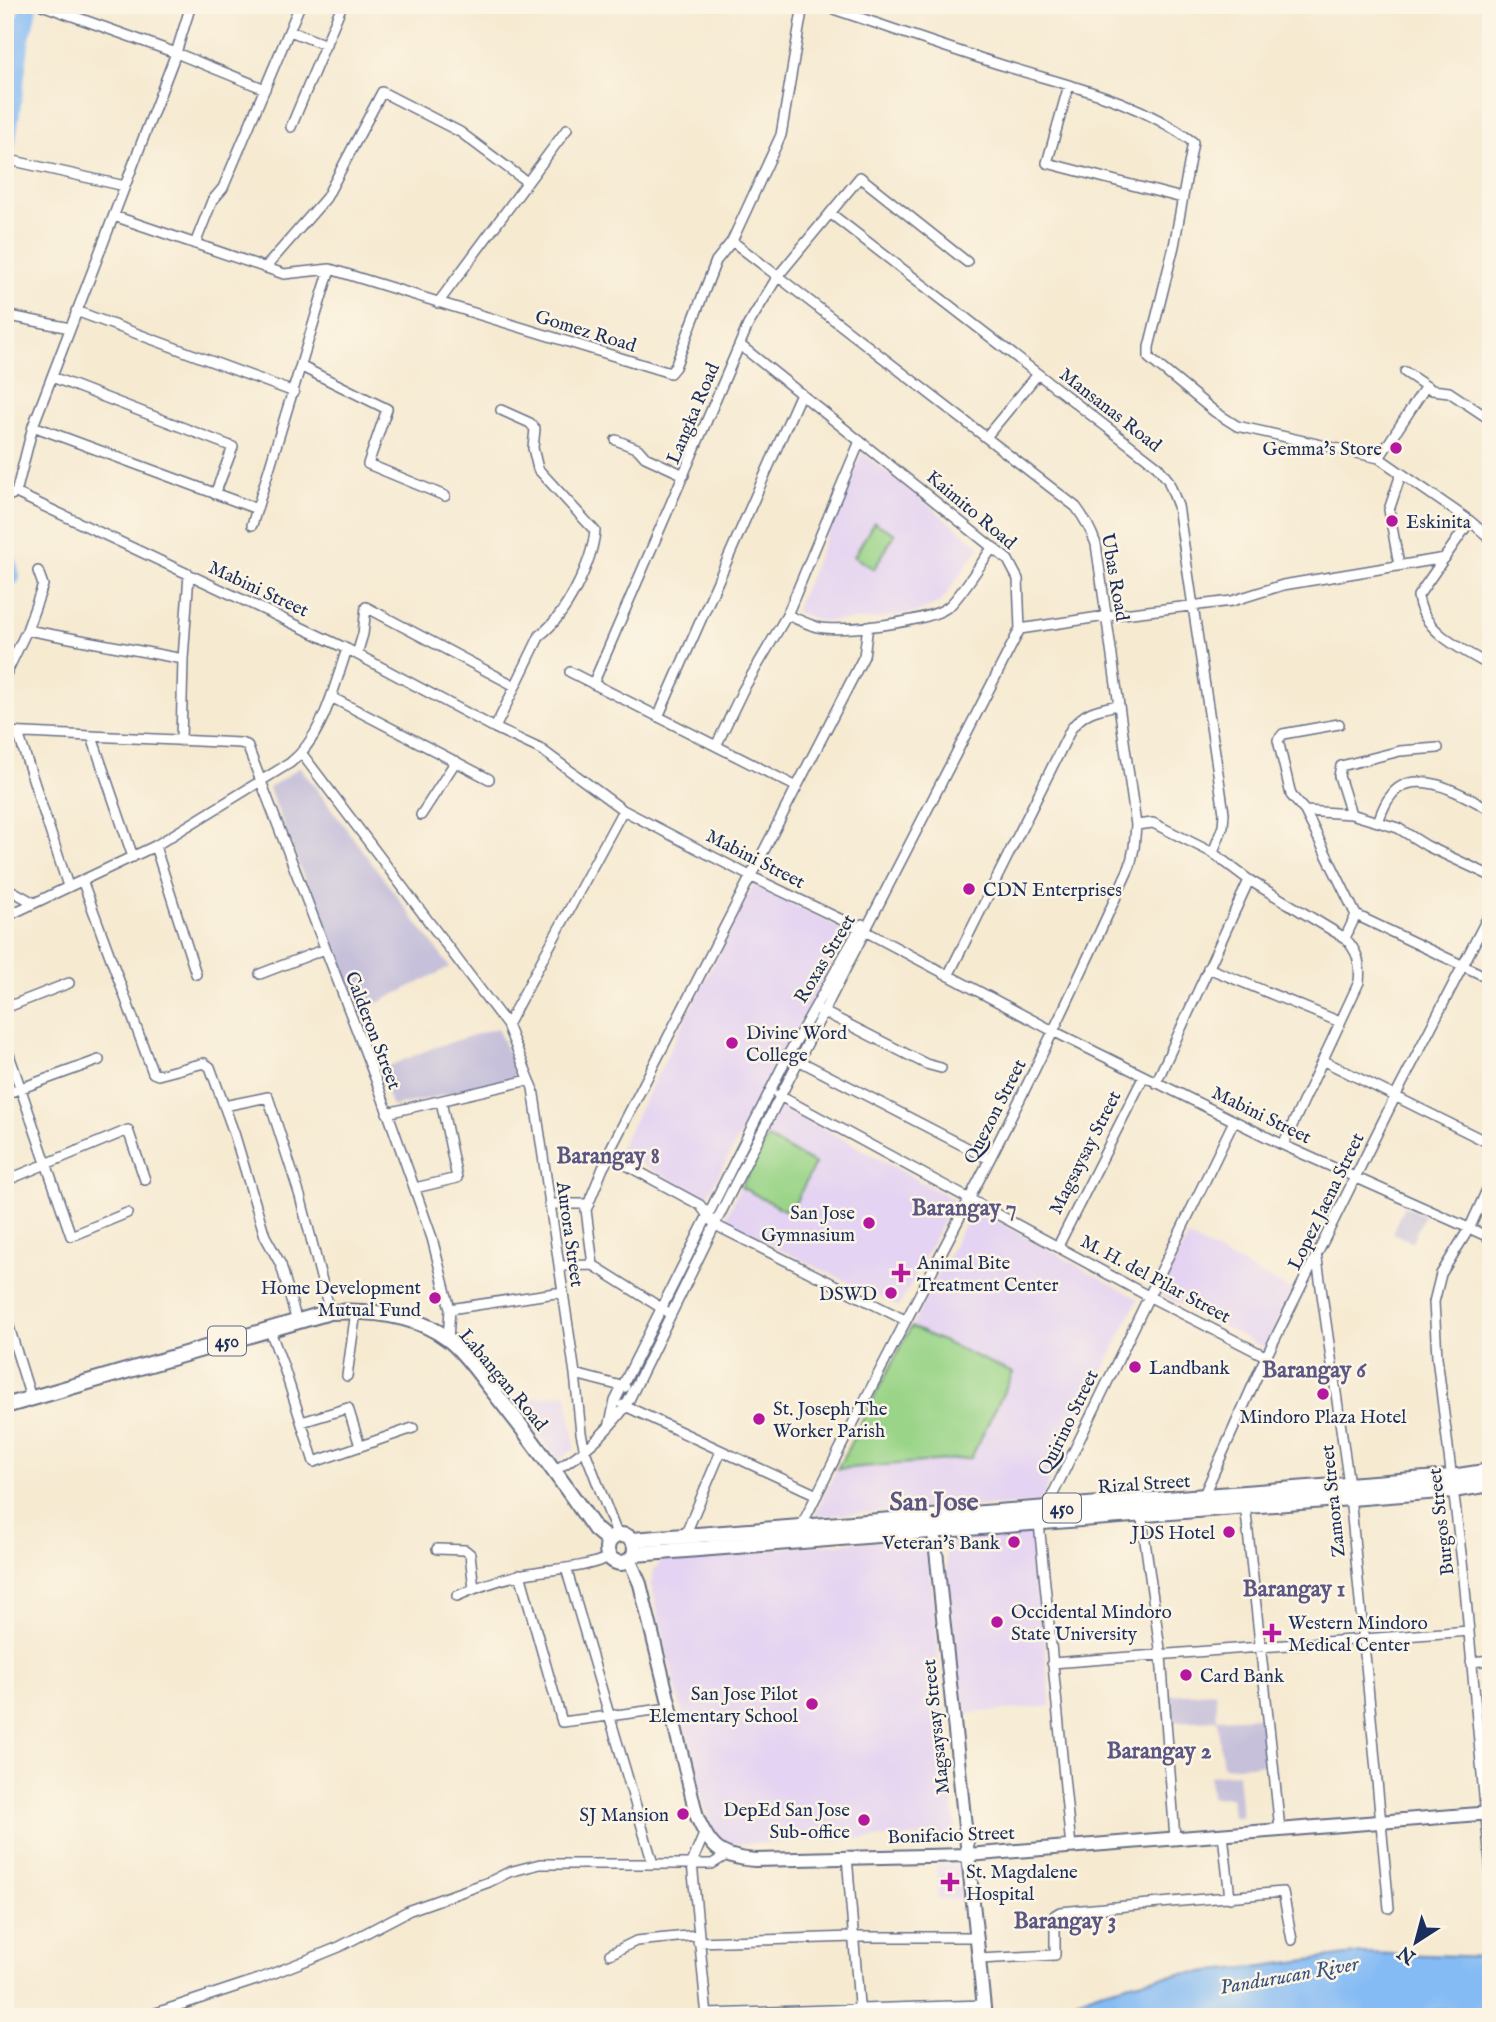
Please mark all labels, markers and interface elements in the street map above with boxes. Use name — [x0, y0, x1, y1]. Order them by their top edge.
street label: Gomez Road — [532, 305, 640, 359]
street label: Langka Road — [662, 359, 726, 468]
street label: Mansanas Road — [1054, 363, 1166, 458]
place label: Gemma's Store — [1263, 438, 1382, 462]
marker: Gemma's Store — [1388, 440, 1404, 456]
street label: Kaimito Road — [921, 466, 1021, 556]
place label: Eskinita — [1406, 511, 1472, 535]
marker: Eskinita — [1384, 513, 1400, 529]
street label: Ubas Road — [1095, 532, 1134, 624]
street label: Mabini Street — [204, 556, 313, 624]
street label: Mabini Street — [702, 825, 809, 895]
place label: CDN Enterprises — [983, 879, 1122, 903]
marker: CDN Enterprises — [961, 881, 977, 897]
street label: Roxas Street — [790, 910, 862, 1008]
street label: Calderon Street — [339, 968, 406, 1094]
place label: Divine Word College — [746, 1022, 848, 1068]
marker: Divine Word College — [724, 1035, 740, 1051]
street label: Quezon Street — [959, 1055, 1033, 1168]
street label: Mabini Street — [1207, 1081, 1315, 1150]
street label: Magsaysay Street — [1044, 1087, 1128, 1219]
street label: Lopez Jaena Street — [1283, 1129, 1371, 1274]
district label: Barangay 8 — [556, 1142, 660, 1171]
street label: Aurora Street — [550, 1179, 588, 1289]
district label: Barangay 7 — [911, 1194, 1017, 1223]
place label: San Jose Gymnasium — [761, 1202, 855, 1248]
marker: San Jose Gymnasium — [861, 1215, 877, 1231]
street label: M. H. del Pilar Street — [1076, 1230, 1235, 1330]
place label: Animal Bite Treatment Center — [916, 1252, 1058, 1298]
marker: Animal Bite Treatment Center — [891, 1263, 911, 1283]
place label: Home Development Mutual Fund — [261, 1277, 422, 1323]
place label: DSWD — [819, 1283, 877, 1307]
marker: DSWD — [883, 1285, 899, 1301]
marker: Home Development Mutual Fund — [427, 1290, 443, 1306]
street label: Labangan Road — [453, 1324, 553, 1437]
road number: 450 — [208, 1326, 246, 1356]
district label: Barangay 6 — [1262, 1356, 1367, 1385]
place label: Landbank — [1149, 1357, 1230, 1381]
marker: Landbank — [1127, 1359, 1143, 1375]
street label: Quirino Street — [1033, 1366, 1105, 1479]
marker: Mindoro Plaza Hotel — [1315, 1386, 1331, 1402]
place label: St. Joseph The Worker Parish — [773, 1398, 888, 1444]
place label: Mindoro Plaza Hotel — [1239, 1406, 1407, 1430]
marker: St. Joseph The Worker Parish — [751, 1411, 767, 1427]
street label: Zamora Street — [1316, 1443, 1352, 1558]
street label: Burgos Street — [1423, 1466, 1460, 1577]
street label: Rizal Street — [1097, 1470, 1192, 1500]
district label: San Jose — [889, 1486, 979, 1519]
road number: 450 — [1043, 1493, 1081, 1522]
place label: JDS Hotel — [1129, 1522, 1216, 1546]
marker: JDS Hotel — [1221, 1524, 1237, 1540]
place label: Veteran's Bank — [881, 1532, 1001, 1556]
marker: Veteran's Bank — [1006, 1534, 1022, 1550]
district label: Barangay 1 — [1243, 1575, 1345, 1604]
place label: Occidental Mindoro State University — [1011, 1601, 1172, 1647]
place label: Western Mindoro Medical Center — [1288, 1612, 1428, 1658]
marker: Occidental Mindoro State University — [989, 1614, 1005, 1630]
marker: Western Mindoro Medical Center — [1262, 1623, 1282, 1643]
street label: Magsaysay Street — [918, 1658, 956, 1796]
place label: Card Bank — [1200, 1665, 1285, 1689]
marker: Card Bank — [1178, 1667, 1194, 1683]
place label: San Jose Pilot Elementary School — [649, 1683, 799, 1729]
marker: San Jose Pilot Elementary School — [804, 1696, 820, 1712]
district label: Barangay 2 — [1106, 1737, 1212, 1766]
place label: DepEd San Jose Sub-office — [723, 1799, 850, 1845]
place label: SJ Mansion — [579, 1804, 669, 1828]
marker: SJ Mansion — [675, 1806, 691, 1822]
marker: DepEd San Jose Sub-office — [856, 1812, 872, 1828]
street label: Bonifacio Street — [887, 1822, 1016, 1850]
place label: St. Magdalene Hospital — [966, 1861, 1078, 1907]
marker: St. Magdalene Hospital — [940, 1872, 960, 1892]
north arrow — [1380, 1906, 1450, 1976]
district label: Barangay 3 — [1014, 1907, 1116, 1936]
text: N — [1393, 1939, 1422, 1969]
water label: Pandurucan River — [1218, 1951, 1362, 2002]

